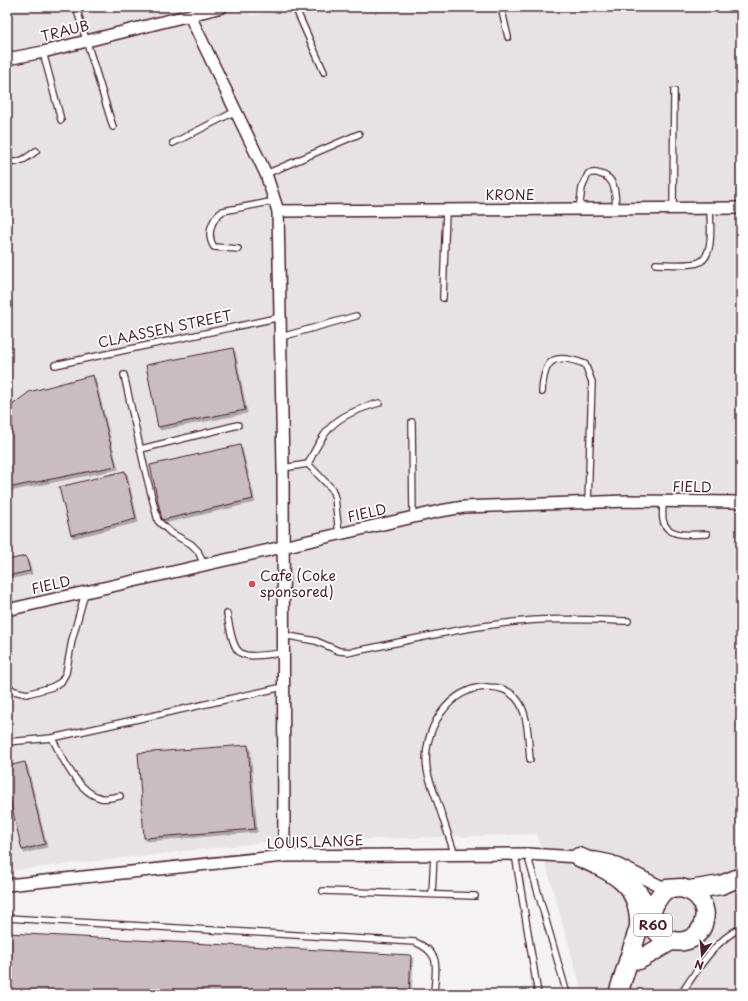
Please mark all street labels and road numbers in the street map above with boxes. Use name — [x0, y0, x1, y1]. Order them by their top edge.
street label: TRAUB — [39, 14, 91, 47]
street label: KRONE — [486, 184, 535, 205]
street label: CLAASSEN STREET — [96, 304, 234, 353]
street label: FIELD — [672, 476, 712, 497]
street label: FIELD — [345, 498, 389, 527]
street label: FIELD — [29, 570, 73, 599]
street label: LOUIS LANGE — [266, 829, 364, 854]
road number: R60 — [634, 914, 672, 936]

